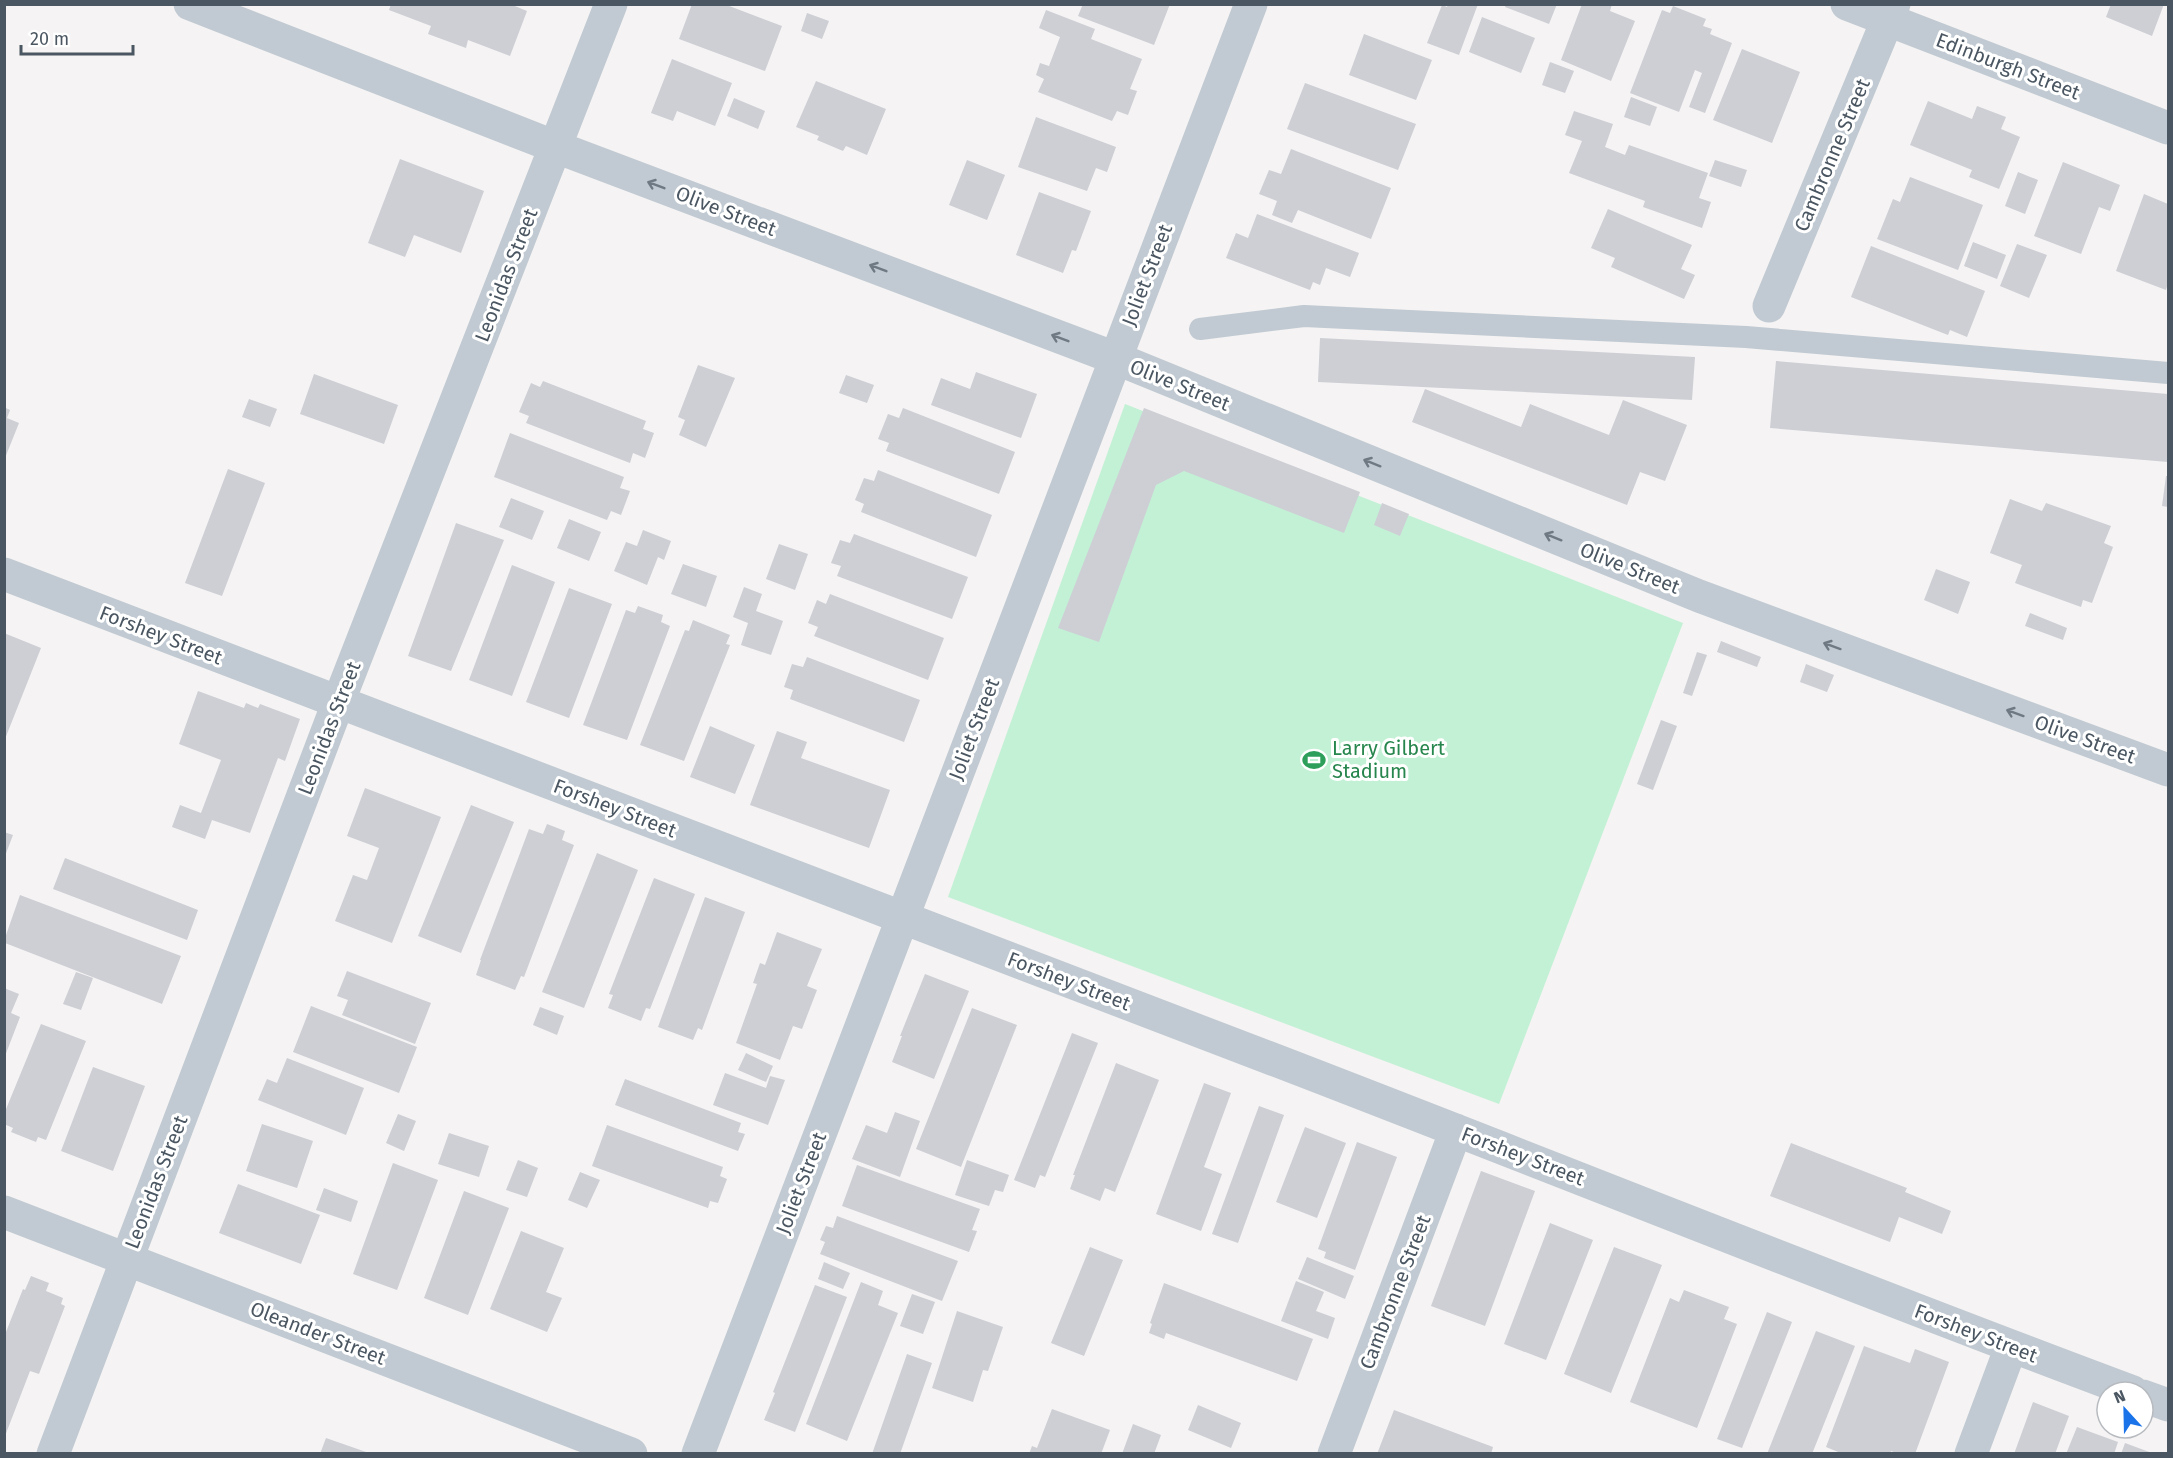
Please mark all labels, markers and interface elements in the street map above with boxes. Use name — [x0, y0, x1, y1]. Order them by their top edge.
scale bar — [21, 18, 134, 56]
text: 20 m — [30, 28, 69, 50]
street label: Edinburgh Street — [1933, 28, 2084, 105]
street label: Cambronne Street — [1789, 74, 1875, 235]
one-way arrow — [647, 178, 666, 189]
street label: Olive Street — [672, 181, 780, 241]
street label: Leonidas Street — [470, 204, 543, 345]
street label: Joliet Street — [1117, 220, 1178, 329]
one-way arrow — [869, 262, 888, 273]
one-way arrow — [1051, 331, 1070, 342]
street label: Olive Street — [1127, 354, 1234, 416]
one-way arrow — [1364, 457, 1382, 468]
one-way arrow — [1544, 531, 1563, 542]
street label: Olive Street — [1577, 537, 1684, 599]
street label: Forshey Street — [96, 601, 226, 670]
one-way arrow — [1823, 639, 1842, 650]
street label: Leonidas Street — [293, 657, 366, 798]
street label: Joliet Street — [944, 674, 1005, 783]
one-way arrow — [2006, 707, 2025, 718]
street label: Olive Street — [2031, 710, 2139, 769]
place label: Larry Gilbert Stadium — [1332, 736, 1446, 783]
sports icon: Larry Gilbert Stadium — [1301, 747, 1327, 773]
street label: Forshey Street — [550, 774, 680, 843]
street label: Forshey Street — [1004, 947, 1134, 1016]
street label: Leonidas Street — [120, 1111, 193, 1252]
street label: Forshey Street — [1458, 1122, 1588, 1191]
street label: Joliet Street — [771, 1128, 832, 1237]
street label: Cambronne Street — [1354, 1211, 1436, 1373]
street label: Oleander Street — [247, 1296, 390, 1370]
street label: Forshey Street — [1911, 1299, 2041, 1368]
north arrow — [2095, 1380, 2155, 1440]
text: N — [2111, 1386, 2128, 1407]

